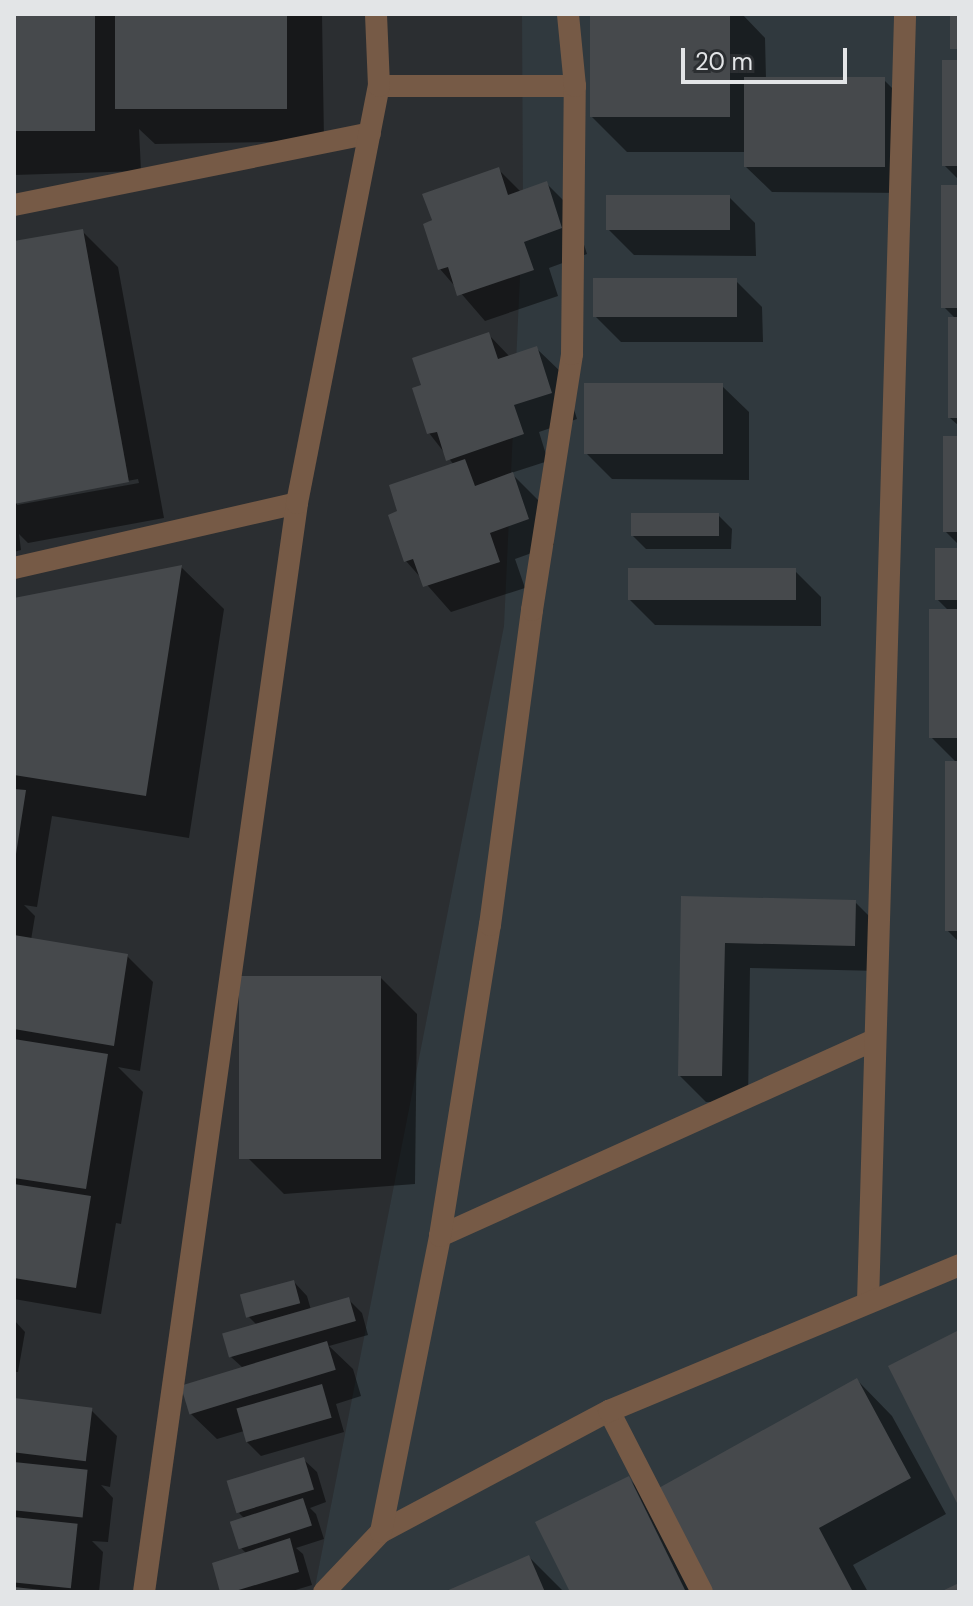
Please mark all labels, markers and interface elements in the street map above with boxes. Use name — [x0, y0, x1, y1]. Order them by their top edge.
scale bar — [685, 32, 851, 82]
text: 20 m — [695, 46, 753, 77]

